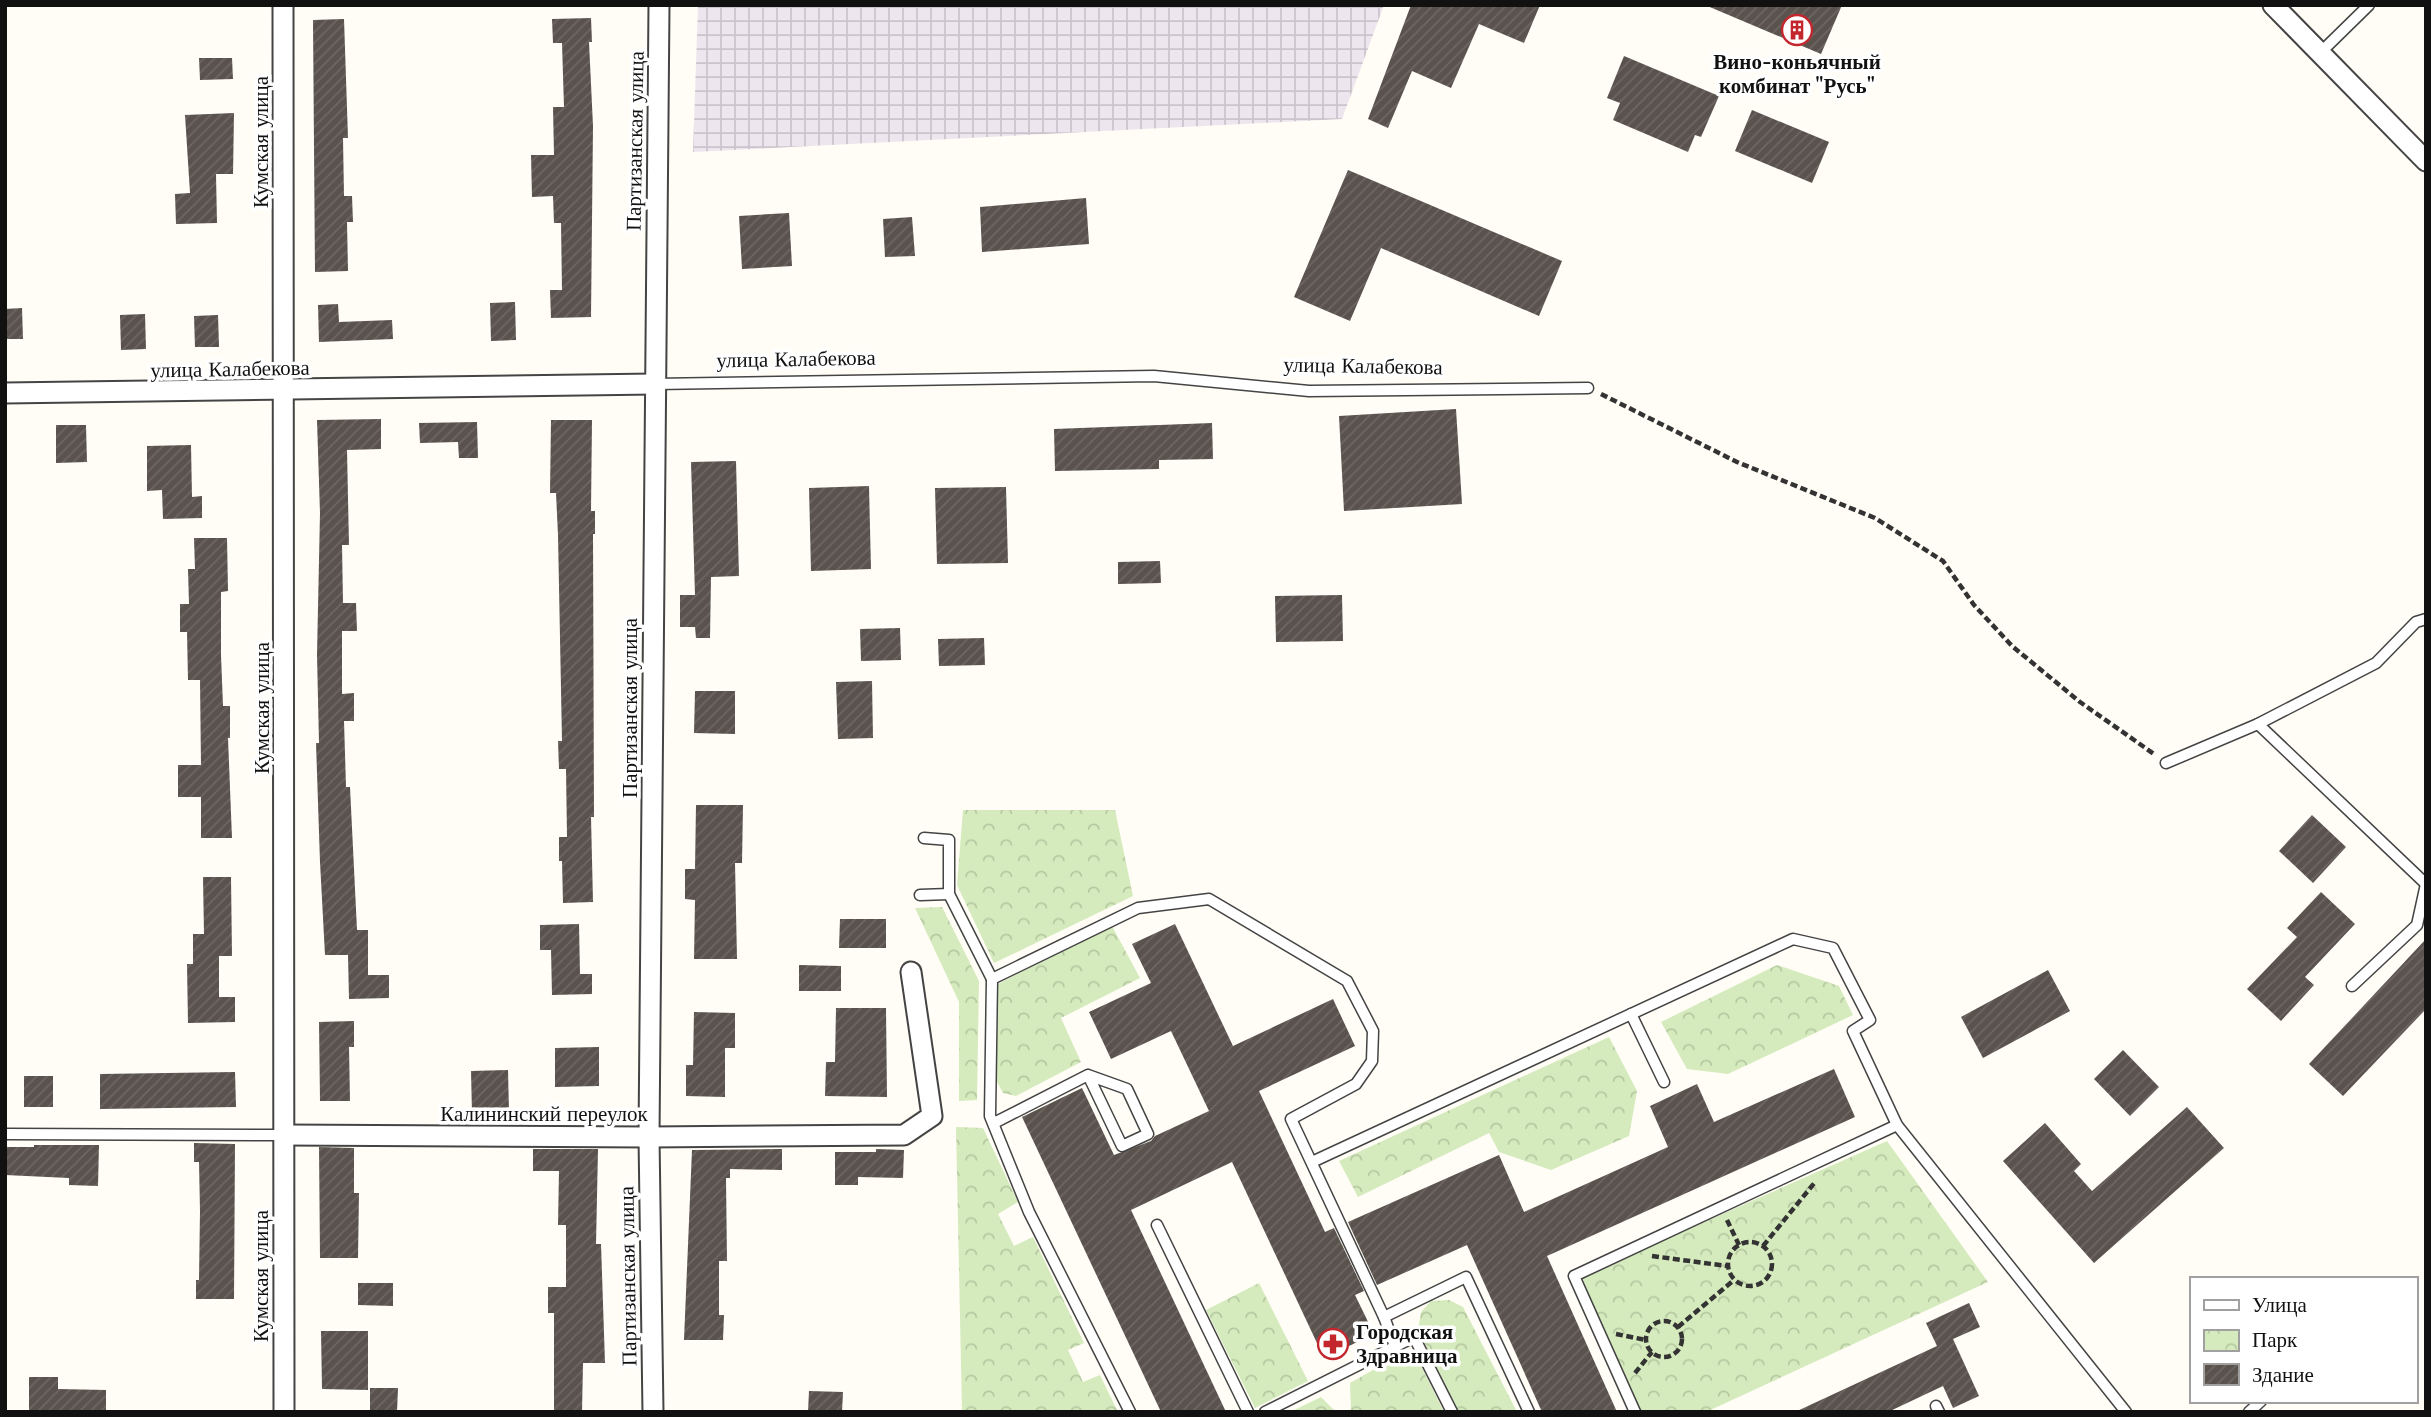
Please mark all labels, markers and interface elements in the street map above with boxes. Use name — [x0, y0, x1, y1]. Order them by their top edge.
building icon: Вино-коньячный комбинат "Русь" — [1780, 13, 1814, 47]
place label: Вино-коньячный комбинат "Русь" — [1713, 49, 1881, 99]
street label: Партизанская улица — [620, 50, 650, 231]
street label: Кумская улица — [248, 75, 274, 208]
street label: улица Калабекова — [716, 345, 877, 373]
street label: улица Калабекова — [1283, 352, 1444, 380]
street label: улица Калабекова — [150, 355, 311, 383]
street label: Партизанская улица — [617, 617, 643, 798]
street label: Кумская улица — [249, 641, 275, 774]
street label: Калининский переулок — [440, 1101, 648, 1127]
street label: Партизанская улица — [613, 1185, 643, 1366]
street label: Кумская улица — [248, 1209, 274, 1342]
legend — [2190, 1277, 2417, 1403]
text: Улица — [2252, 1292, 2307, 1318]
place label: Городская Здравница — [1356, 1319, 1458, 1369]
pharmacy icon: Городская Здравница — [1316, 1327, 1350, 1361]
text: Парк — [2252, 1327, 2298, 1353]
text: Здание — [2252, 1362, 2314, 1388]

